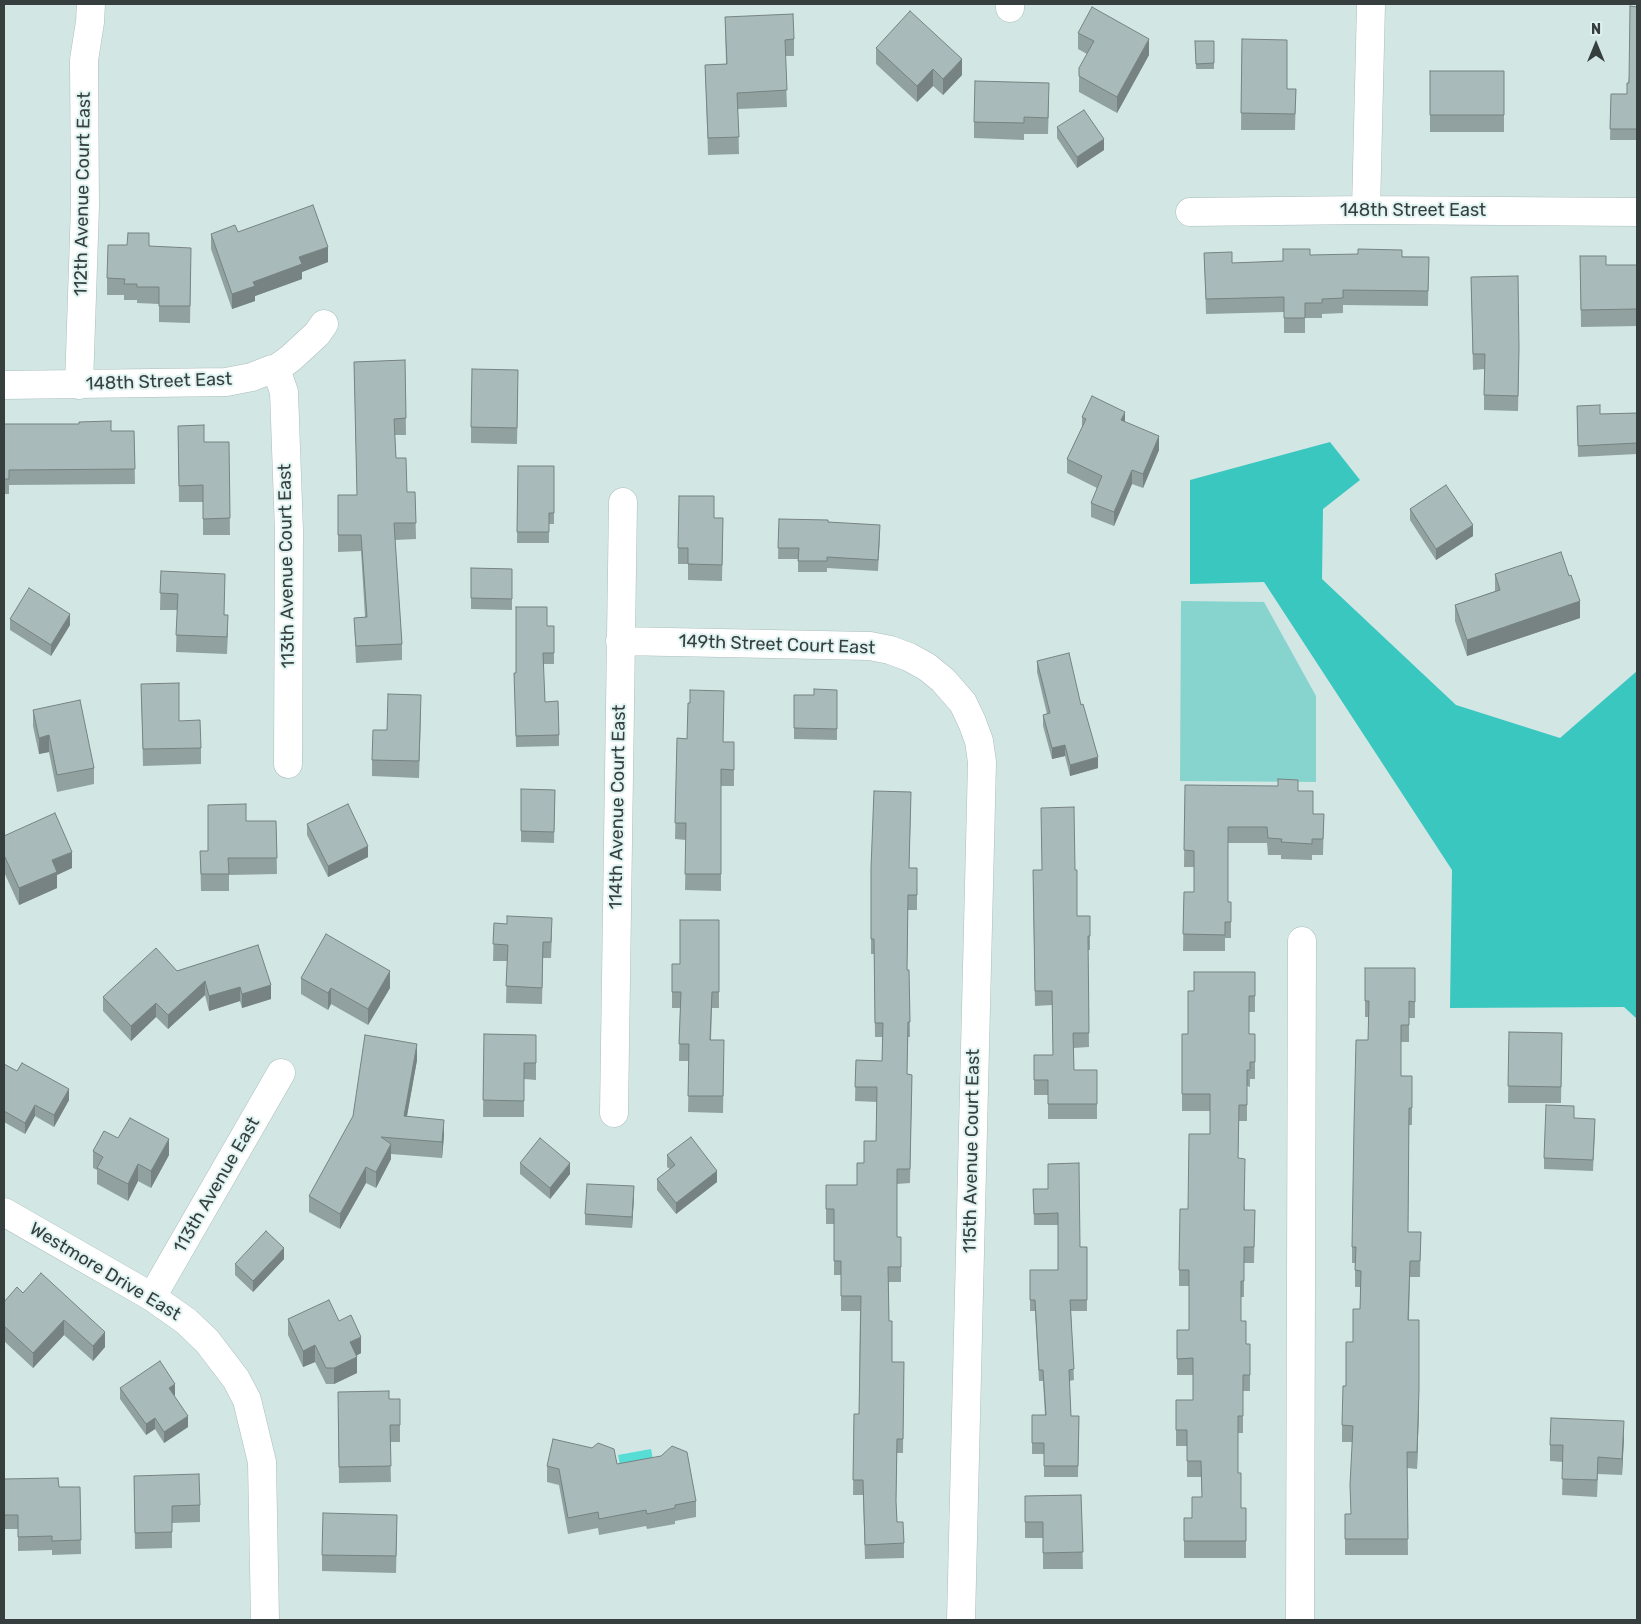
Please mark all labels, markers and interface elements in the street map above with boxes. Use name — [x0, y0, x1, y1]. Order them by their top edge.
north arrow — [1571, 20, 1621, 70]
text: N — [1591, 21, 1601, 38]
street label: 112th Avenue Court East — [70, 92, 96, 296]
street label: 148th Street East — [1340, 200, 1486, 222]
street label: 148th Street East — [86, 369, 232, 395]
street label: 113th Avenue Court East — [274, 464, 300, 668]
street label: 149th Street Court East — [678, 631, 876, 659]
street label: 114th Avenue Court East — [605, 704, 631, 910]
street label: 115th Avenue Court East — [959, 1049, 985, 1253]
street label: 113th Avenue East — [169, 1113, 265, 1257]
street label: Westmore Drive East — [25, 1218, 185, 1326]

